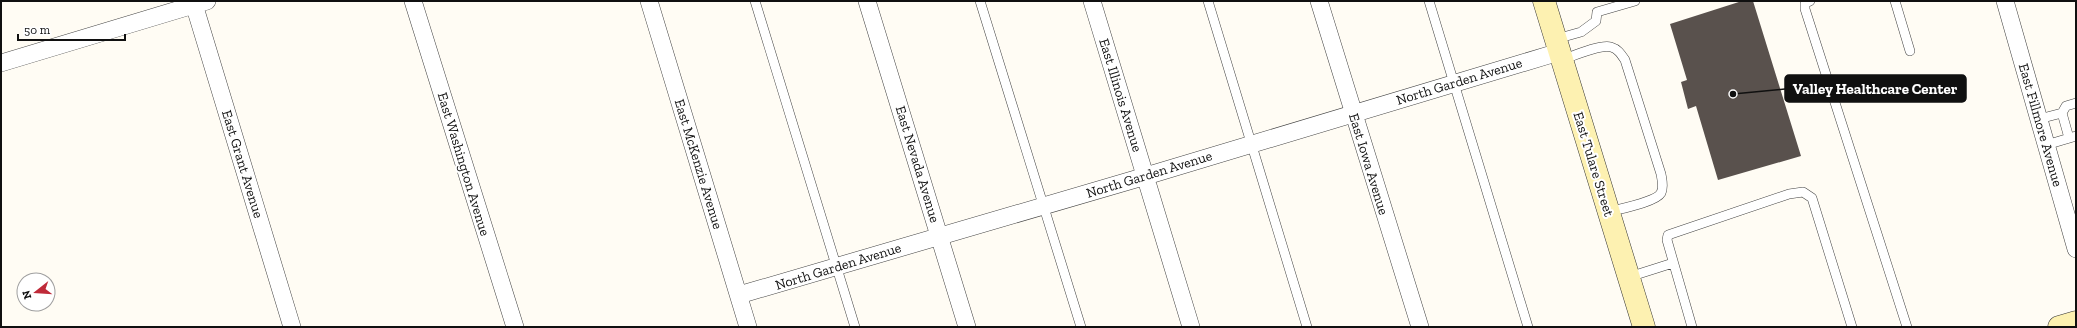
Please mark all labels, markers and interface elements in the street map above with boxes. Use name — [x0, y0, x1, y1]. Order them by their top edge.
scale bar — [18, 16, 125, 42]
text: 50 m — [24, 23, 51, 37]
street label: East Illinois Avenue — [1095, 36, 1146, 154]
street label: North Garden Avenue — [1394, 54, 1525, 109]
street label: East Fillmore Avenue — [2015, 62, 2066, 189]
callout: Valley Healthcare Center — [1785, 75, 1966, 102]
text: Valley Healthcare Center — [1793, 80, 1958, 98]
street label: East Washington Avenue — [434, 90, 494, 238]
street label: East McKenzie Avenue — [671, 97, 727, 232]
street label: East Nevada Avenue — [892, 104, 944, 225]
street label: East Grant Avenue — [218, 108, 267, 221]
street label: East Tulare Street — [1569, 110, 1618, 219]
street label: East Iowa Avenue — [1345, 111, 1392, 217]
street label: North Garden Avenue — [1084, 147, 1215, 202]
street label: North Garden Avenue — [773, 239, 904, 294]
north arrow — [16, 272, 56, 312]
text: N — [19, 288, 34, 301]

